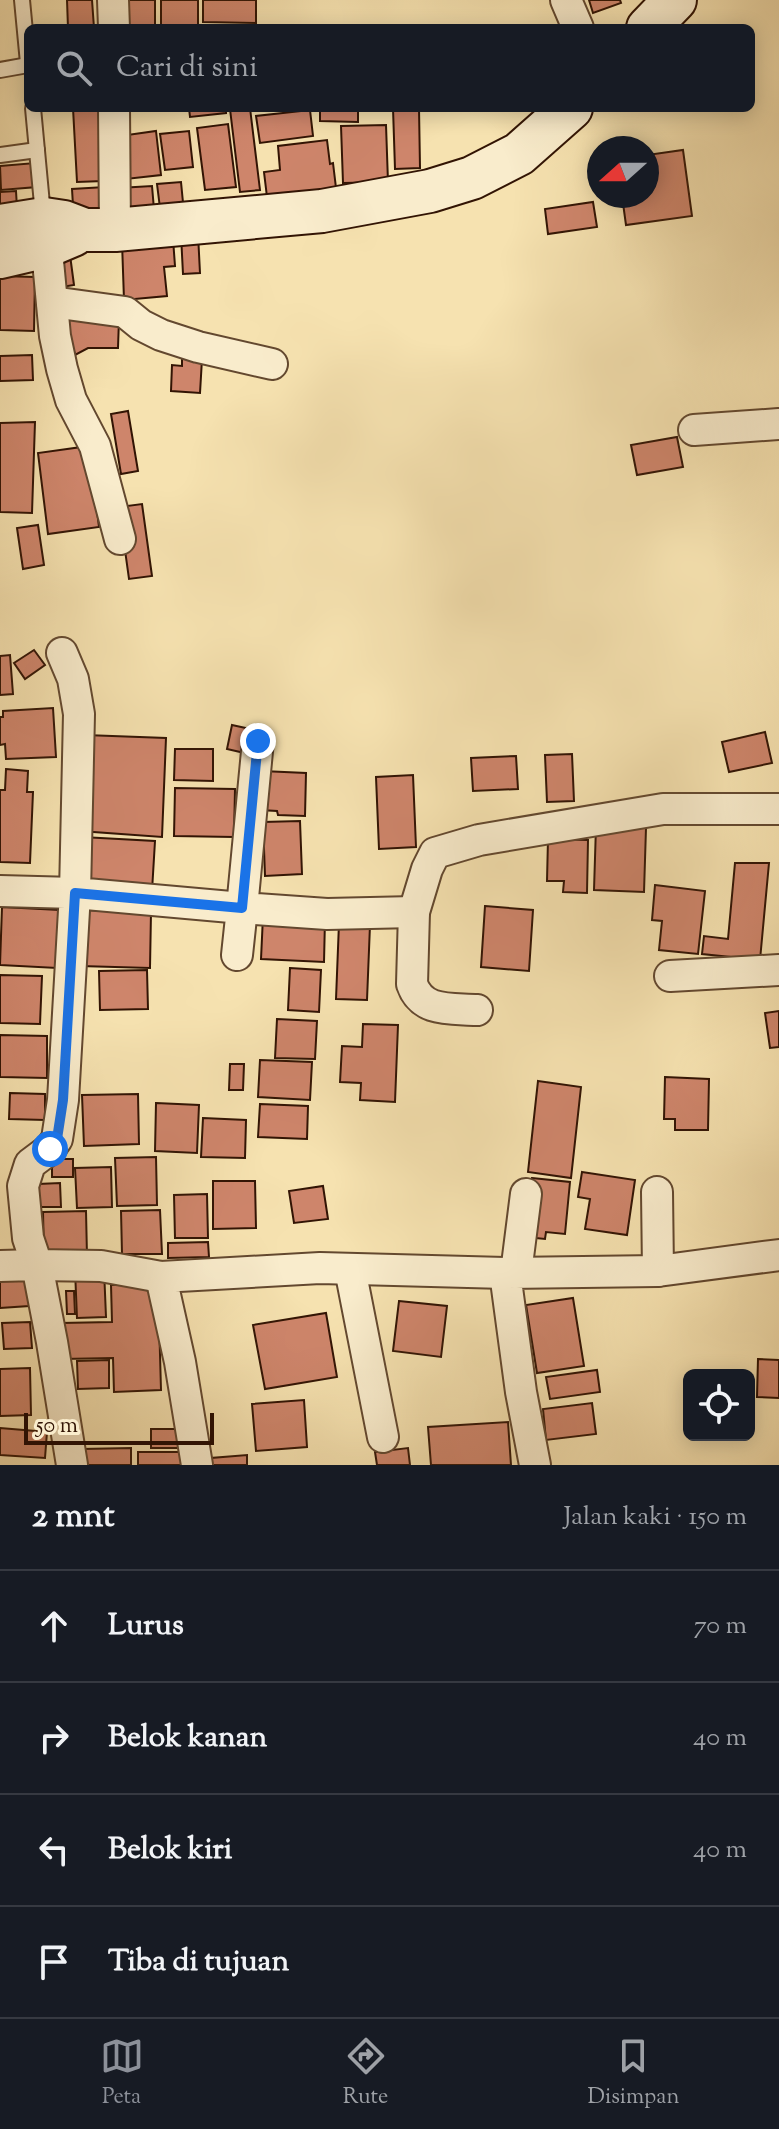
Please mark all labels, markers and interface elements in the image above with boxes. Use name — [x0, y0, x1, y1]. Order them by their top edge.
search box — [24, 24, 755, 112]
icon: search — [52, 46, 96, 90]
text: Cari di sini — [116, 47, 258, 90]
north arrow — [587, 136, 659, 208]
route end — [240, 723, 276, 759]
route start — [32, 1131, 68, 1167]
map controls — [683, 1369, 755, 1441]
button: locate — [683, 1369, 755, 1441]
scale bar — [24, 1409, 214, 1445]
text: 50 m — [36, 1411, 78, 1443]
text: 2 mnt — [32, 1493, 115, 1542]
text: Jalan kaki · 150 m — [563, 1499, 747, 1536]
icon: ahead — [32, 1604, 76, 1648]
text: Lurus — [108, 1605, 184, 1648]
text: 70 m — [694, 1608, 747, 1645]
icon: right — [32, 1716, 76, 1760]
text: Belok kanan — [108, 1717, 267, 1760]
text: 40 m — [693, 1720, 747, 1757]
icon: left — [32, 1828, 76, 1872]
text: Belok kiri — [108, 1829, 232, 1872]
text: 40 m — [693, 1832, 747, 1869]
icon: arrive — [32, 1940, 76, 1984]
text: Tiba di tujuan — [108, 1941, 289, 1984]
tab: Peta — [100, 2034, 144, 2114]
tab: Rute — [343, 2034, 388, 2114]
tab: Disimpan — [588, 2034, 679, 2114]

